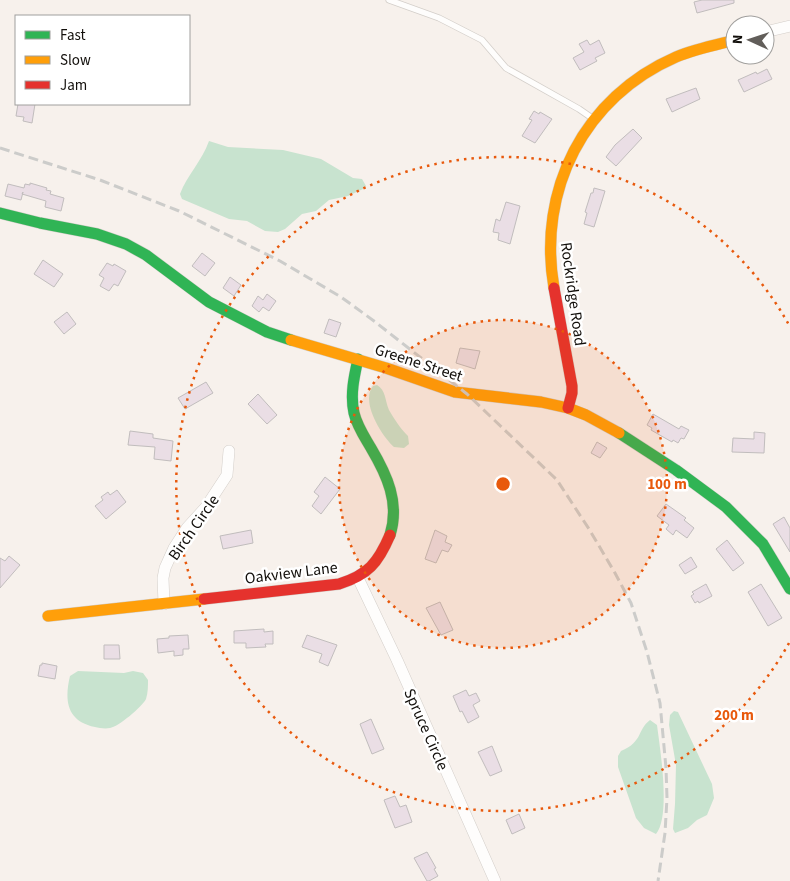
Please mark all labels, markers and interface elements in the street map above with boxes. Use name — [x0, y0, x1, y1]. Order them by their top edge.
legend — [15, 15, 190, 105]
north arrow — [725, 15, 775, 65]
text: Fast — [60, 25, 86, 46]
text: N — [728, 34, 748, 45]
text: Slow — [60, 50, 91, 71]
text: Jam — [60, 75, 87, 96]
street label: Rockridge Road — [555, 241, 591, 347]
street label: Greene Street — [372, 338, 466, 388]
text: 100 m — [647, 474, 687, 495]
centre of rings — [494, 475, 512, 493]
street label: Birch Circle — [163, 490, 225, 565]
street label: Oakview Lane — [243, 556, 339, 590]
street label: Spruce Circle — [398, 685, 454, 774]
text: 200 m — [714, 705, 754, 726]

